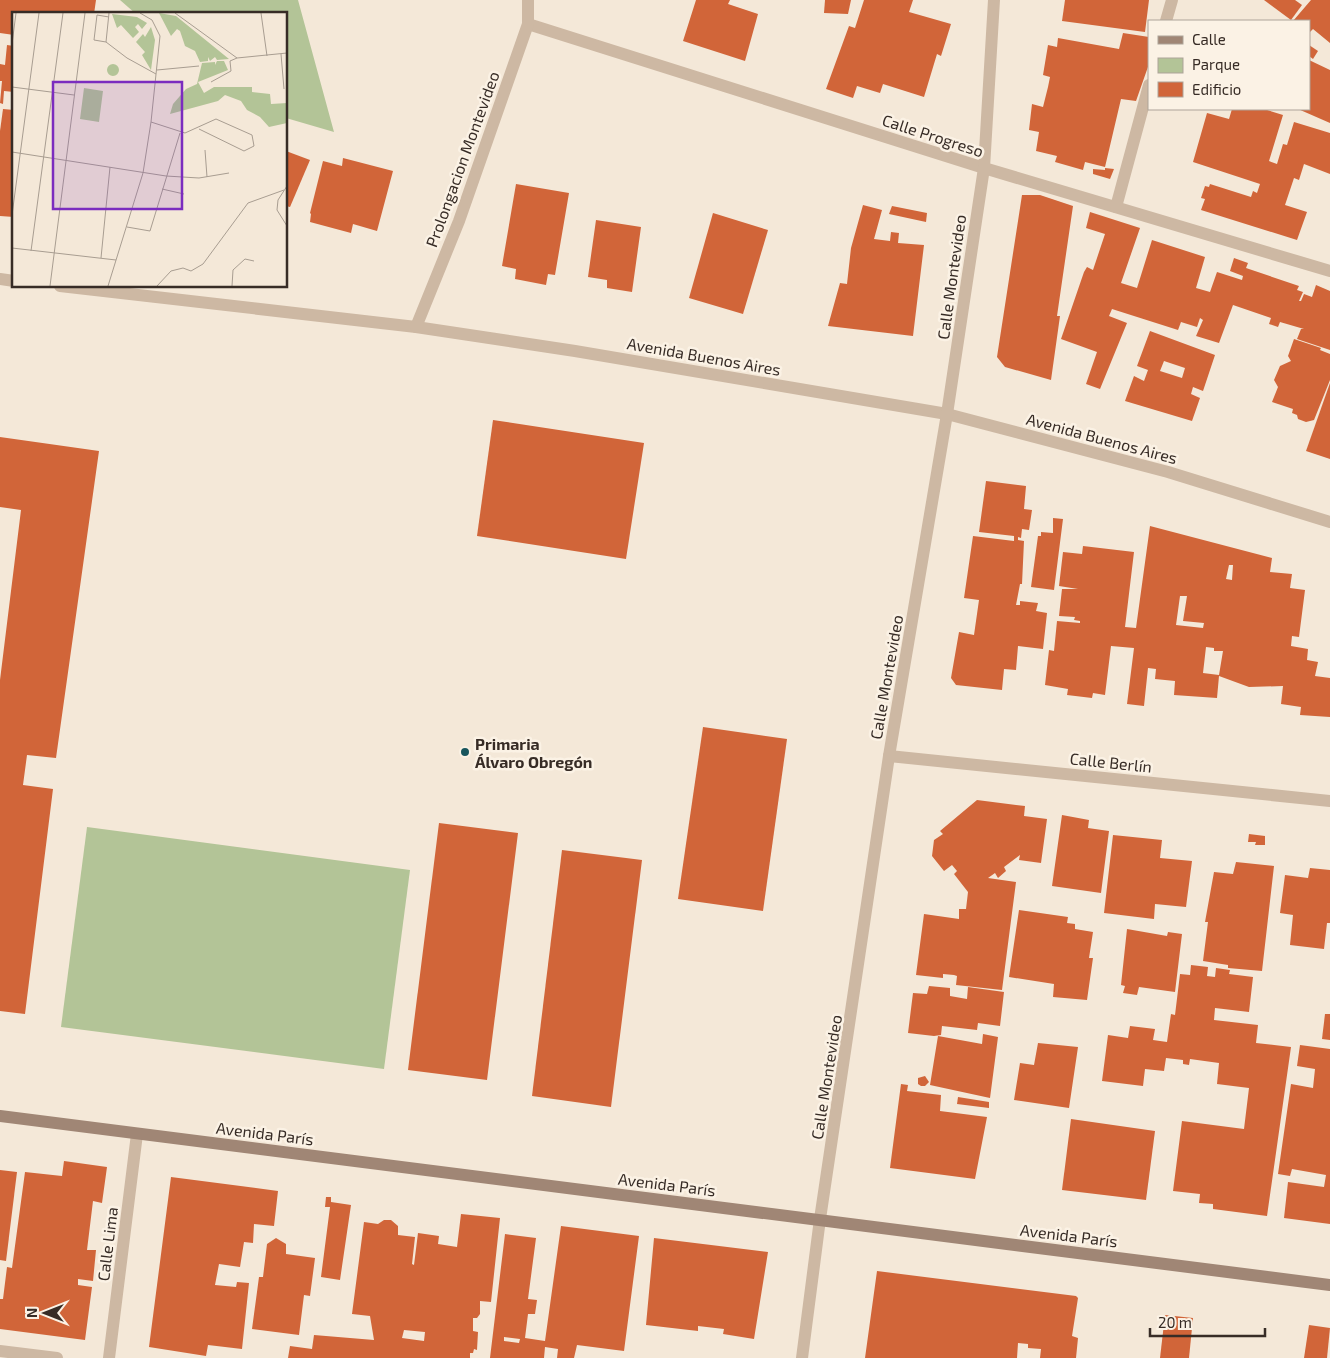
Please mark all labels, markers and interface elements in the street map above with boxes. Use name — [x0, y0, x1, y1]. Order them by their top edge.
inset map — [12, 12, 288, 288]
legend — [1148, 20, 1310, 110]
text: Calle — [1192, 30, 1226, 48]
text: Parque — [1192, 55, 1240, 73]
street label: Prolongacion Montevideo — [421, 69, 503, 249]
text: Edificio — [1192, 80, 1241, 98]
street label: Calle Progreso — [880, 110, 986, 160]
street label: Calle Montevideo — [933, 213, 969, 341]
street label: Avenida Buenos Aires — [626, 333, 782, 379]
street label: Avenida Buenos Aires — [1024, 409, 1180, 467]
street label: Calle Montevideo — [866, 613, 906, 741]
place label: Primaria Álvaro Obregón — [475, 734, 592, 771]
marker: Primaria Álvaro Obregón — [459, 746, 471, 758]
street label: Calle Berlín — [1069, 748, 1153, 776]
street label: Calle Montevideo — [807, 1013, 845, 1141]
street label: Avenida París — [215, 1118, 315, 1148]
street label: Avenida París — [617, 1169, 717, 1199]
street label: Calle Lima — [93, 1206, 121, 1282]
street label: Avenida París — [1019, 1220, 1119, 1250]
north arrow — [20, 1288, 70, 1338]
scale bar — [1150, 1306, 1265, 1338]
text: N — [23, 1308, 40, 1318]
text: 20 m — [1158, 1313, 1192, 1331]

